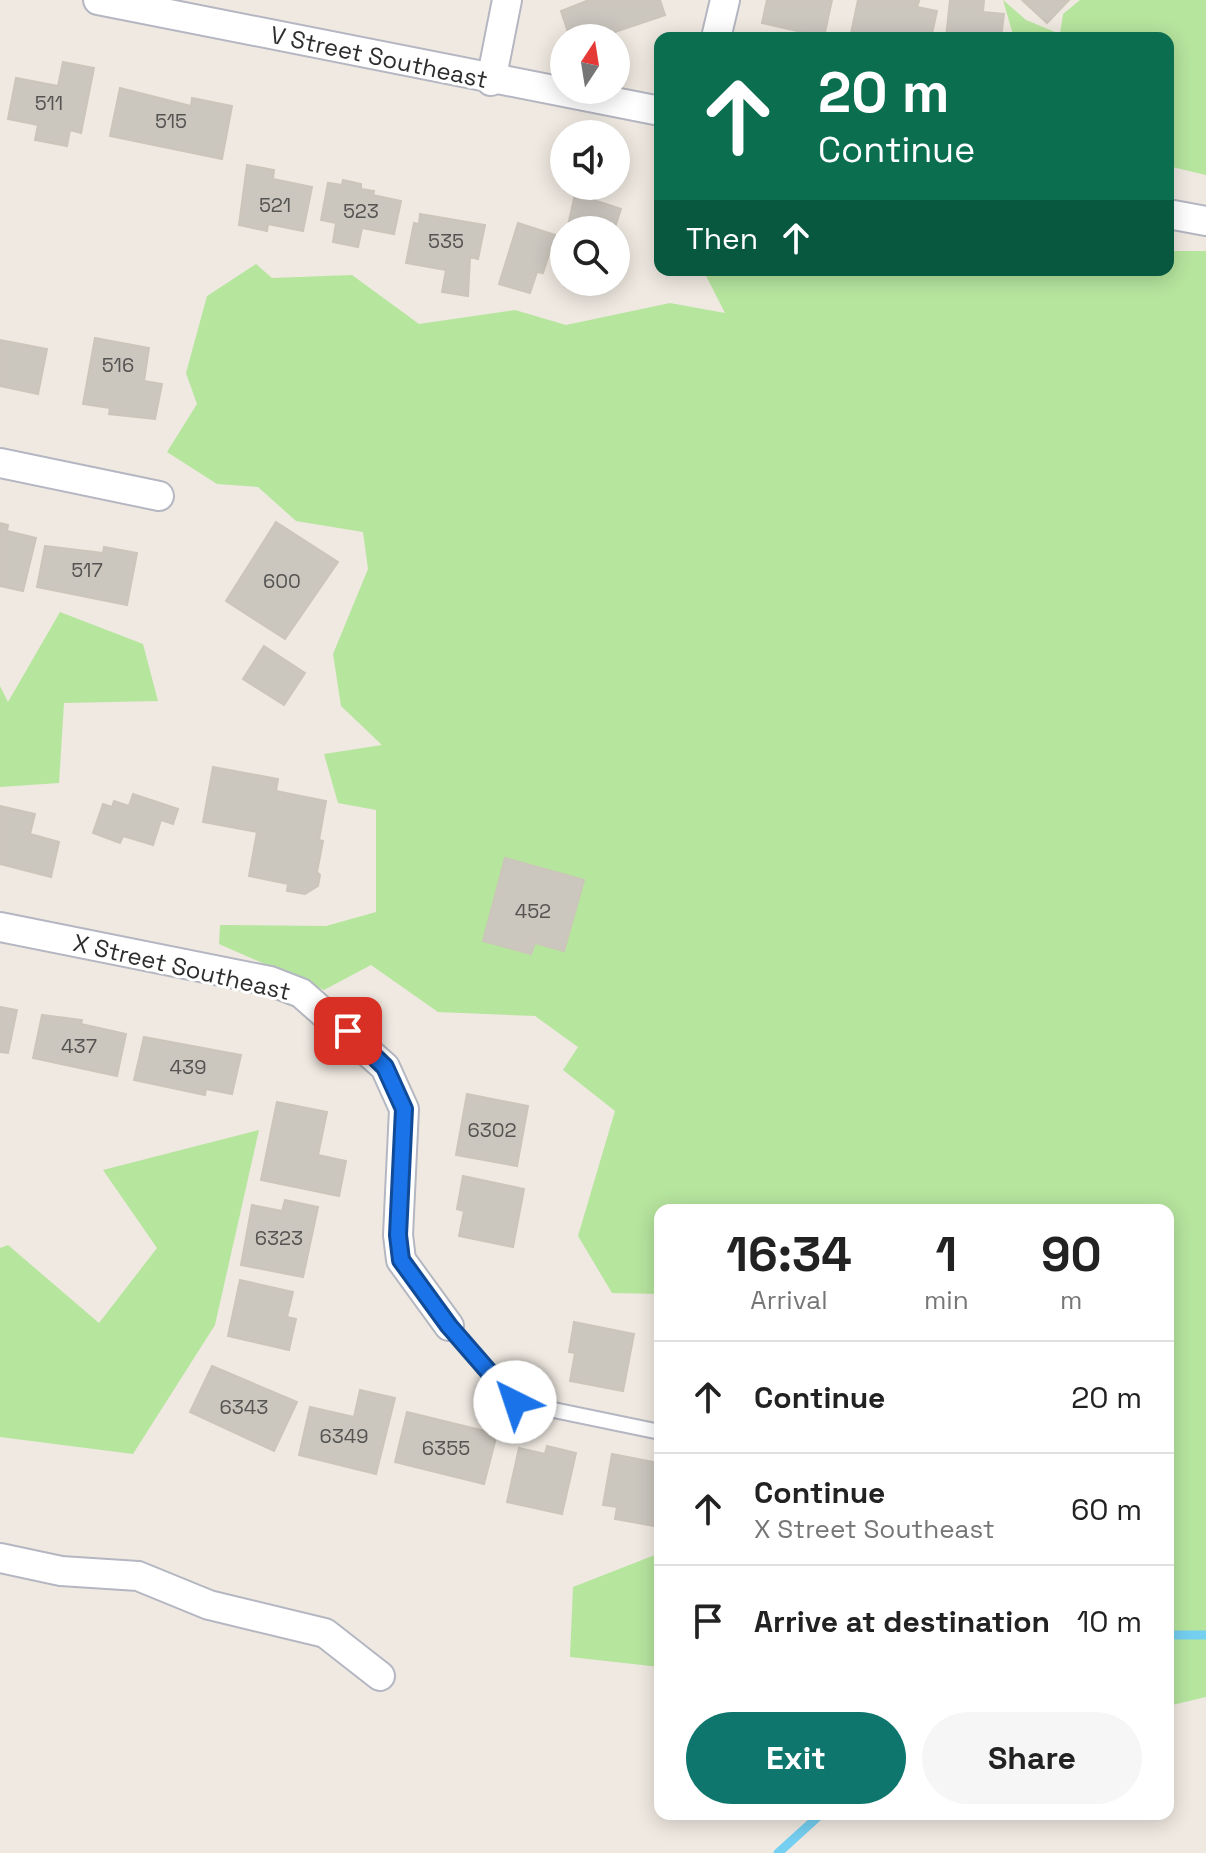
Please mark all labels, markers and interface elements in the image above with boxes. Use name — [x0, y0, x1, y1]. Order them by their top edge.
street label: V Street Southeast — [267, 19, 491, 95]
north arrow — [550, 24, 630, 104]
map controls — [550, 24, 630, 296]
text: 20 m — [818, 57, 950, 128]
icon: ahead — [686, 64, 790, 168]
house number: 511 — [35, 90, 63, 116]
house number: 515 — [155, 108, 187, 134]
button: sound — [550, 120, 630, 200]
text: Continue — [818, 127, 975, 173]
house number: 521 — [259, 192, 291, 218]
house number: 523 — [343, 198, 379, 224]
button: search — [550, 216, 630, 296]
icon: ahead — [774, 216, 818, 260]
text: Then — [686, 219, 758, 258]
house number: 535 — [428, 228, 464, 254]
house number: 516 — [102, 352, 134, 378]
house number: 517 — [71, 557, 103, 583]
house number: 600 — [263, 568, 301, 594]
house number: 452 — [515, 898, 551, 924]
street label: X Street Southeast — [70, 927, 294, 1007]
pin — [314, 997, 382, 1065]
icon: arrive — [326, 1009, 370, 1053]
house number: 437 — [61, 1033, 97, 1059]
house number: 439 — [170, 1054, 206, 1080]
house number: 6302 — [467, 1117, 517, 1143]
text: 16:34 — [726, 1224, 852, 1285]
text: 1 — [935, 1224, 957, 1285]
text: 90 — [1041, 1224, 1102, 1285]
house number: 6323 — [255, 1225, 303, 1251]
text: Arrival — [750, 1283, 828, 1317]
text: min — [924, 1283, 969, 1317]
text: m — [1060, 1283, 1082, 1317]
position arrow — [473, 1360, 557, 1444]
icon: ahead — [686, 1375, 730, 1419]
text: Continue — [754, 1378, 885, 1417]
text: 20 m — [1071, 1378, 1142, 1417]
house number: 6343 — [220, 1394, 268, 1420]
house number: 6349 — [319, 1423, 369, 1449]
house number: 6355 — [422, 1435, 470, 1461]
text: Continue — [754, 1473, 885, 1512]
icon: ahead — [686, 1487, 730, 1531]
text: 60 m — [1071, 1490, 1142, 1529]
text: X Street Southeast — [754, 1512, 995, 1546]
icon: arrive — [686, 1599, 730, 1643]
text: Arrive at destination — [754, 1602, 1050, 1641]
text: 10 m — [1077, 1602, 1142, 1641]
button: Exit — [686, 1712, 906, 1804]
button: Share — [922, 1712, 1142, 1804]

